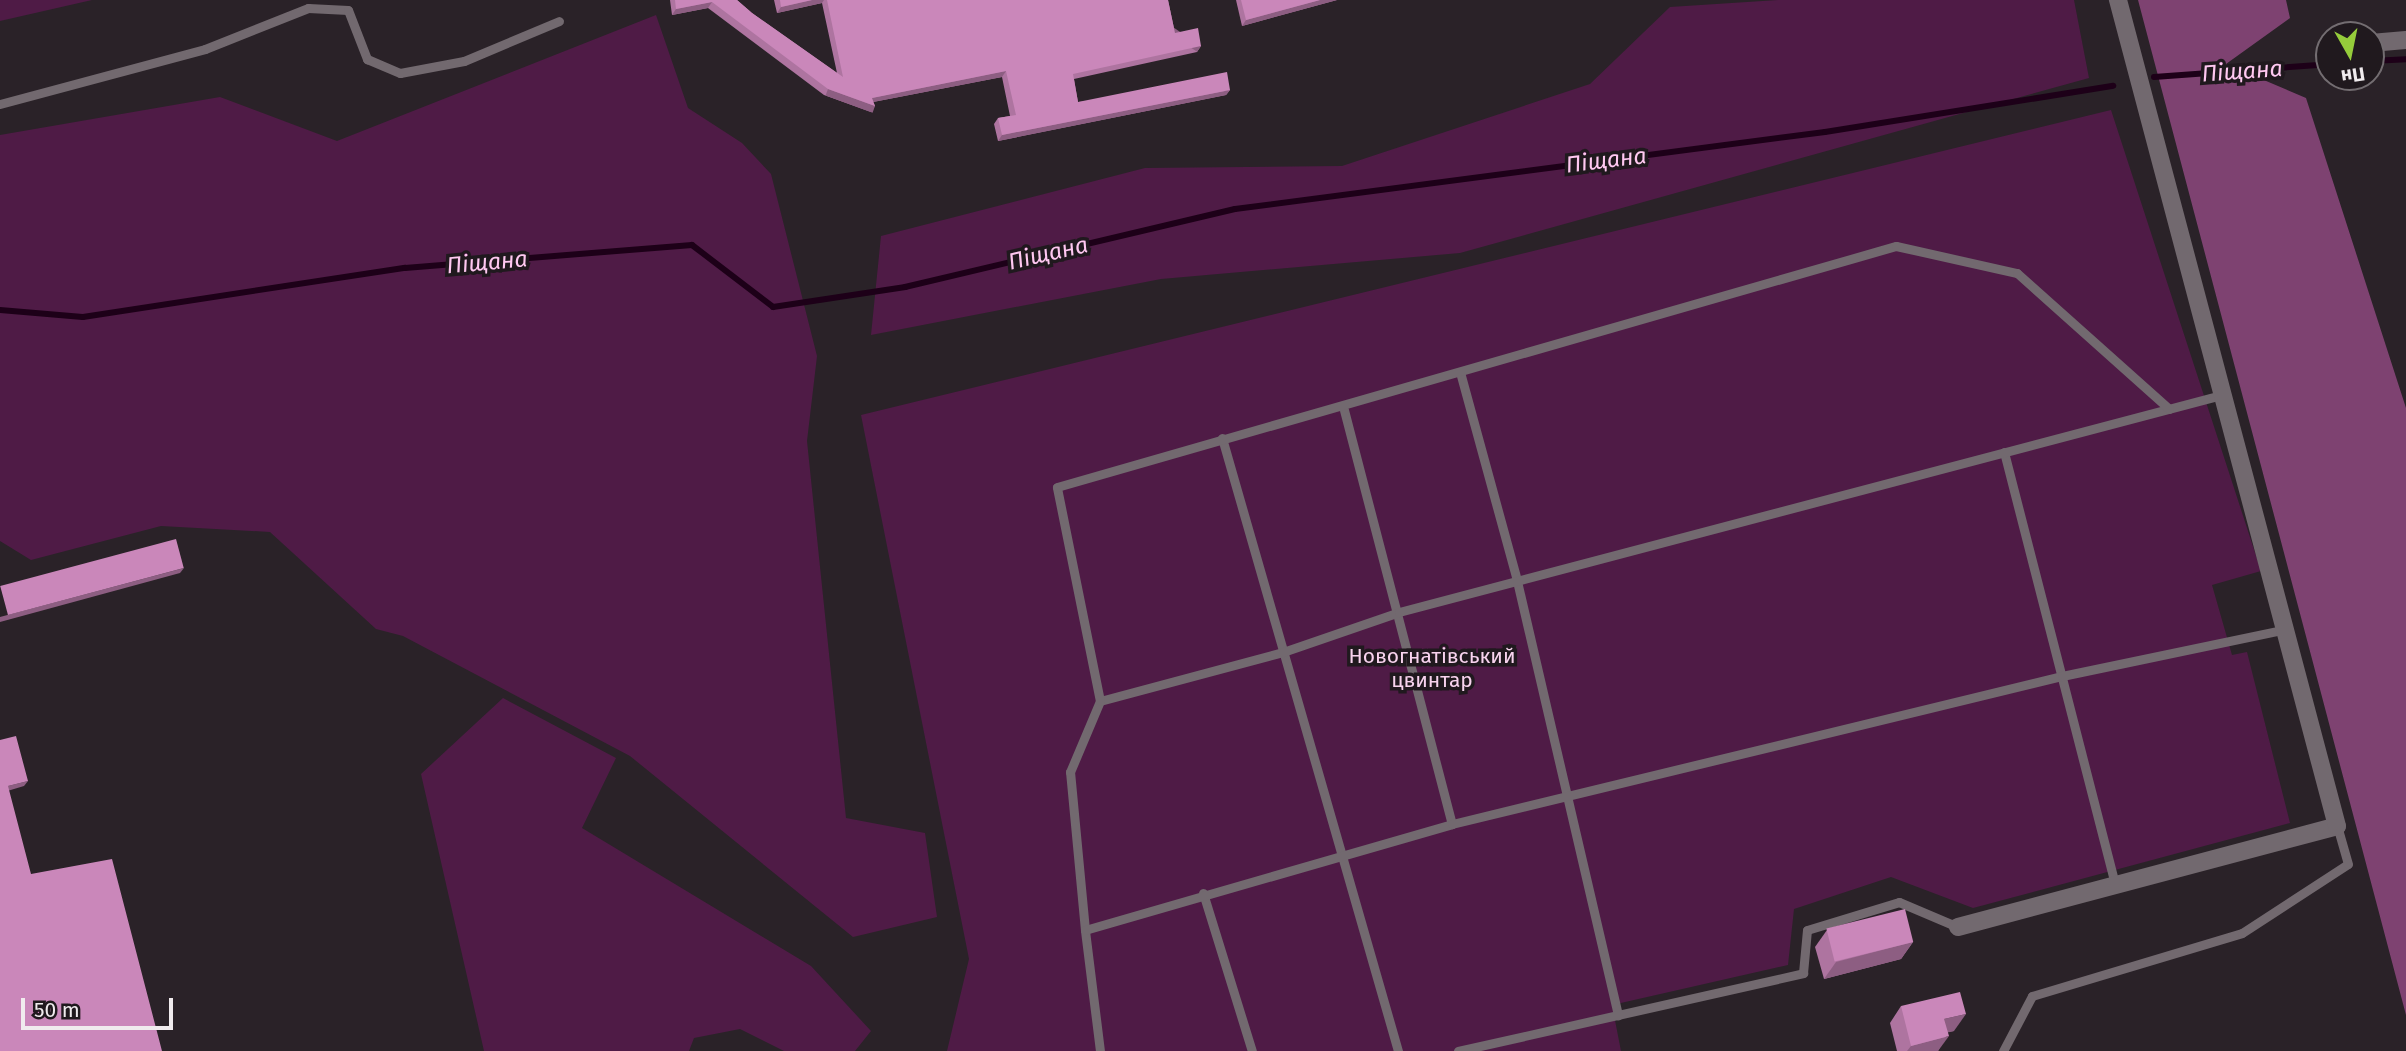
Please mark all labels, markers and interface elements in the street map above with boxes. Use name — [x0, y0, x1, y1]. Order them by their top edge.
north arrow — [2315, 21, 2385, 91]
water label: Піщана — [2201, 54, 2283, 88]
text: Пн — [2340, 62, 2367, 88]
water label: Піщана — [1564, 141, 1648, 179]
water label: Піщана — [1005, 230, 1091, 276]
water label: Піщана — [445, 245, 529, 279]
park label: Новогнатівський цвинтар — [1348, 643, 1516, 693]
scale bar — [24, 984, 177, 1028]
text: 50 m — [34, 997, 80, 1023]

